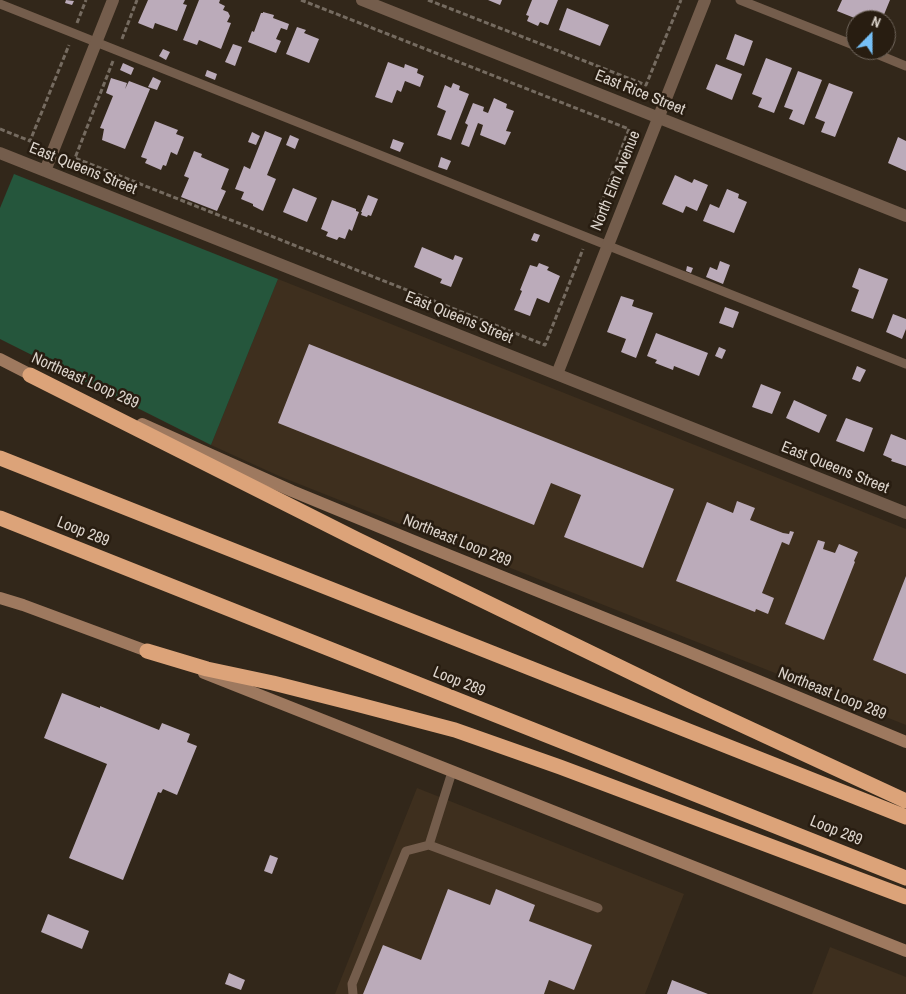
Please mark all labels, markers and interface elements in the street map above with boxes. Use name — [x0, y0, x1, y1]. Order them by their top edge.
north arrow — [846, 10, 896, 60]
text: N — [869, 12, 883, 32]
street label: East Rice Street — [592, 66, 688, 120]
street label: North Elm Avenue — [587, 128, 645, 234]
street label: East Queens Street — [26, 139, 140, 199]
street label: East Queens Street — [402, 288, 516, 348]
street label: Northeast Loop 289 — [28, 349, 142, 413]
street label: East Queens Street — [778, 438, 892, 498]
street label: Northeast Loop 289 — [400, 511, 514, 571]
street label: Loop 289 — [54, 513, 112, 551]
street label: Loop 289 — [430, 663, 488, 701]
street label: Northeast Loop 289 — [775, 664, 889, 724]
street label: Loop 289 — [807, 812, 865, 850]

